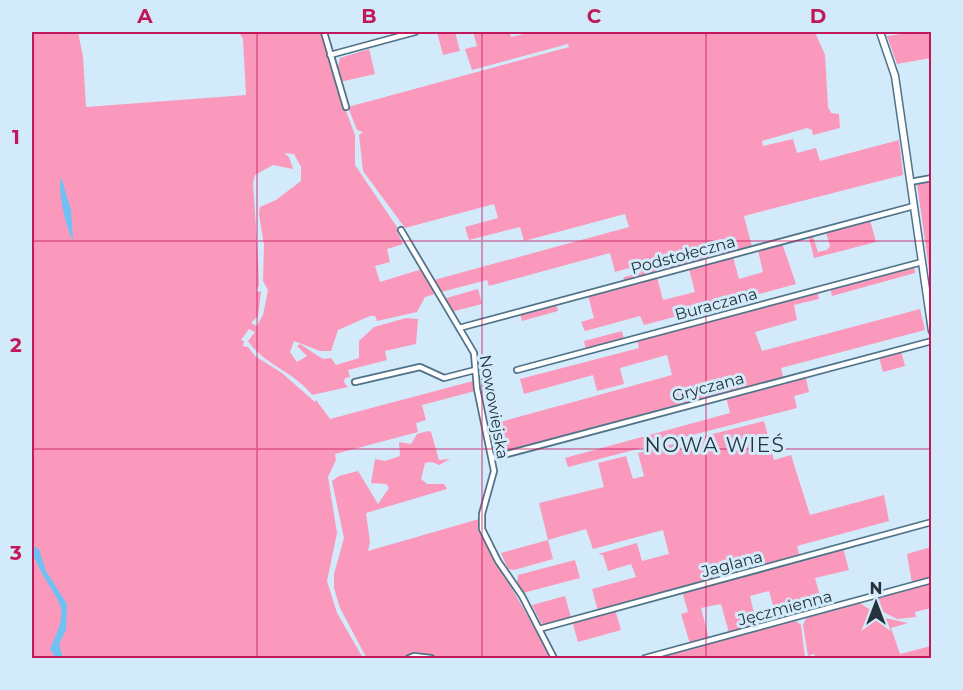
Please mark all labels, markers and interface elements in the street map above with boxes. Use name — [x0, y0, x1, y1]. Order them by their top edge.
text: A — [136, 4, 153, 28]
text: B — [361, 4, 377, 28]
text: C — [587, 4, 602, 28]
text: D — [810, 4, 826, 28]
text: 1 — [12, 125, 20, 149]
street label: Podstołeczna — [629, 232, 737, 278]
street label: Buraczana — [673, 284, 759, 324]
text: 2 — [10, 333, 22, 357]
street label: Nowowiejska — [475, 353, 513, 461]
street label: Gryczana — [670, 368, 746, 406]
district label: NOWA WIEŚ — [645, 433, 785, 457]
text: 3 — [9, 541, 22, 565]
street label: Jaglana — [698, 547, 765, 582]
north arrow — [846, 573, 906, 633]
text: N — [870, 579, 882, 598]
street label: Jęczmienna — [735, 586, 834, 630]

